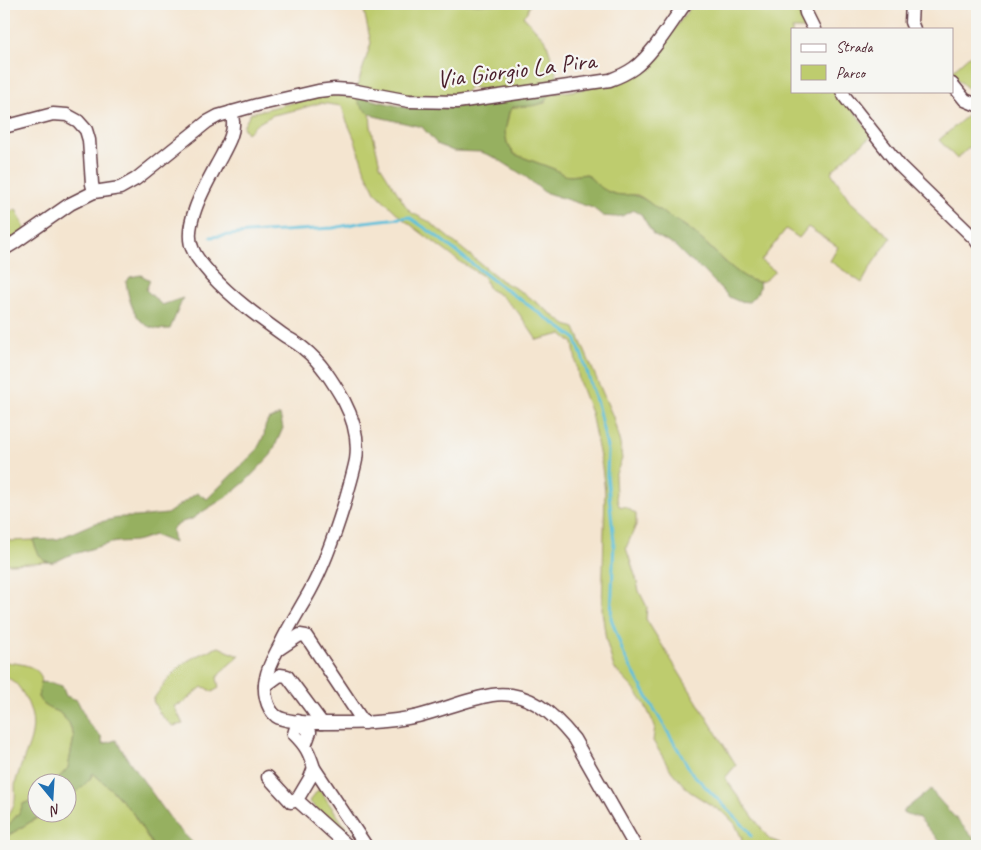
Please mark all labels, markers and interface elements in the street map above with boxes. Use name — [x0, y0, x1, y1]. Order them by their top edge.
legend — [791, 28, 954, 92]
text: Strada — [836, 38, 873, 57]
street label: Via Giorgio La Pira — [435, 44, 600, 96]
text: Parco — [836, 64, 867, 83]
north arrow — [28, 772, 78, 822]
text: N — [47, 800, 63, 820]

